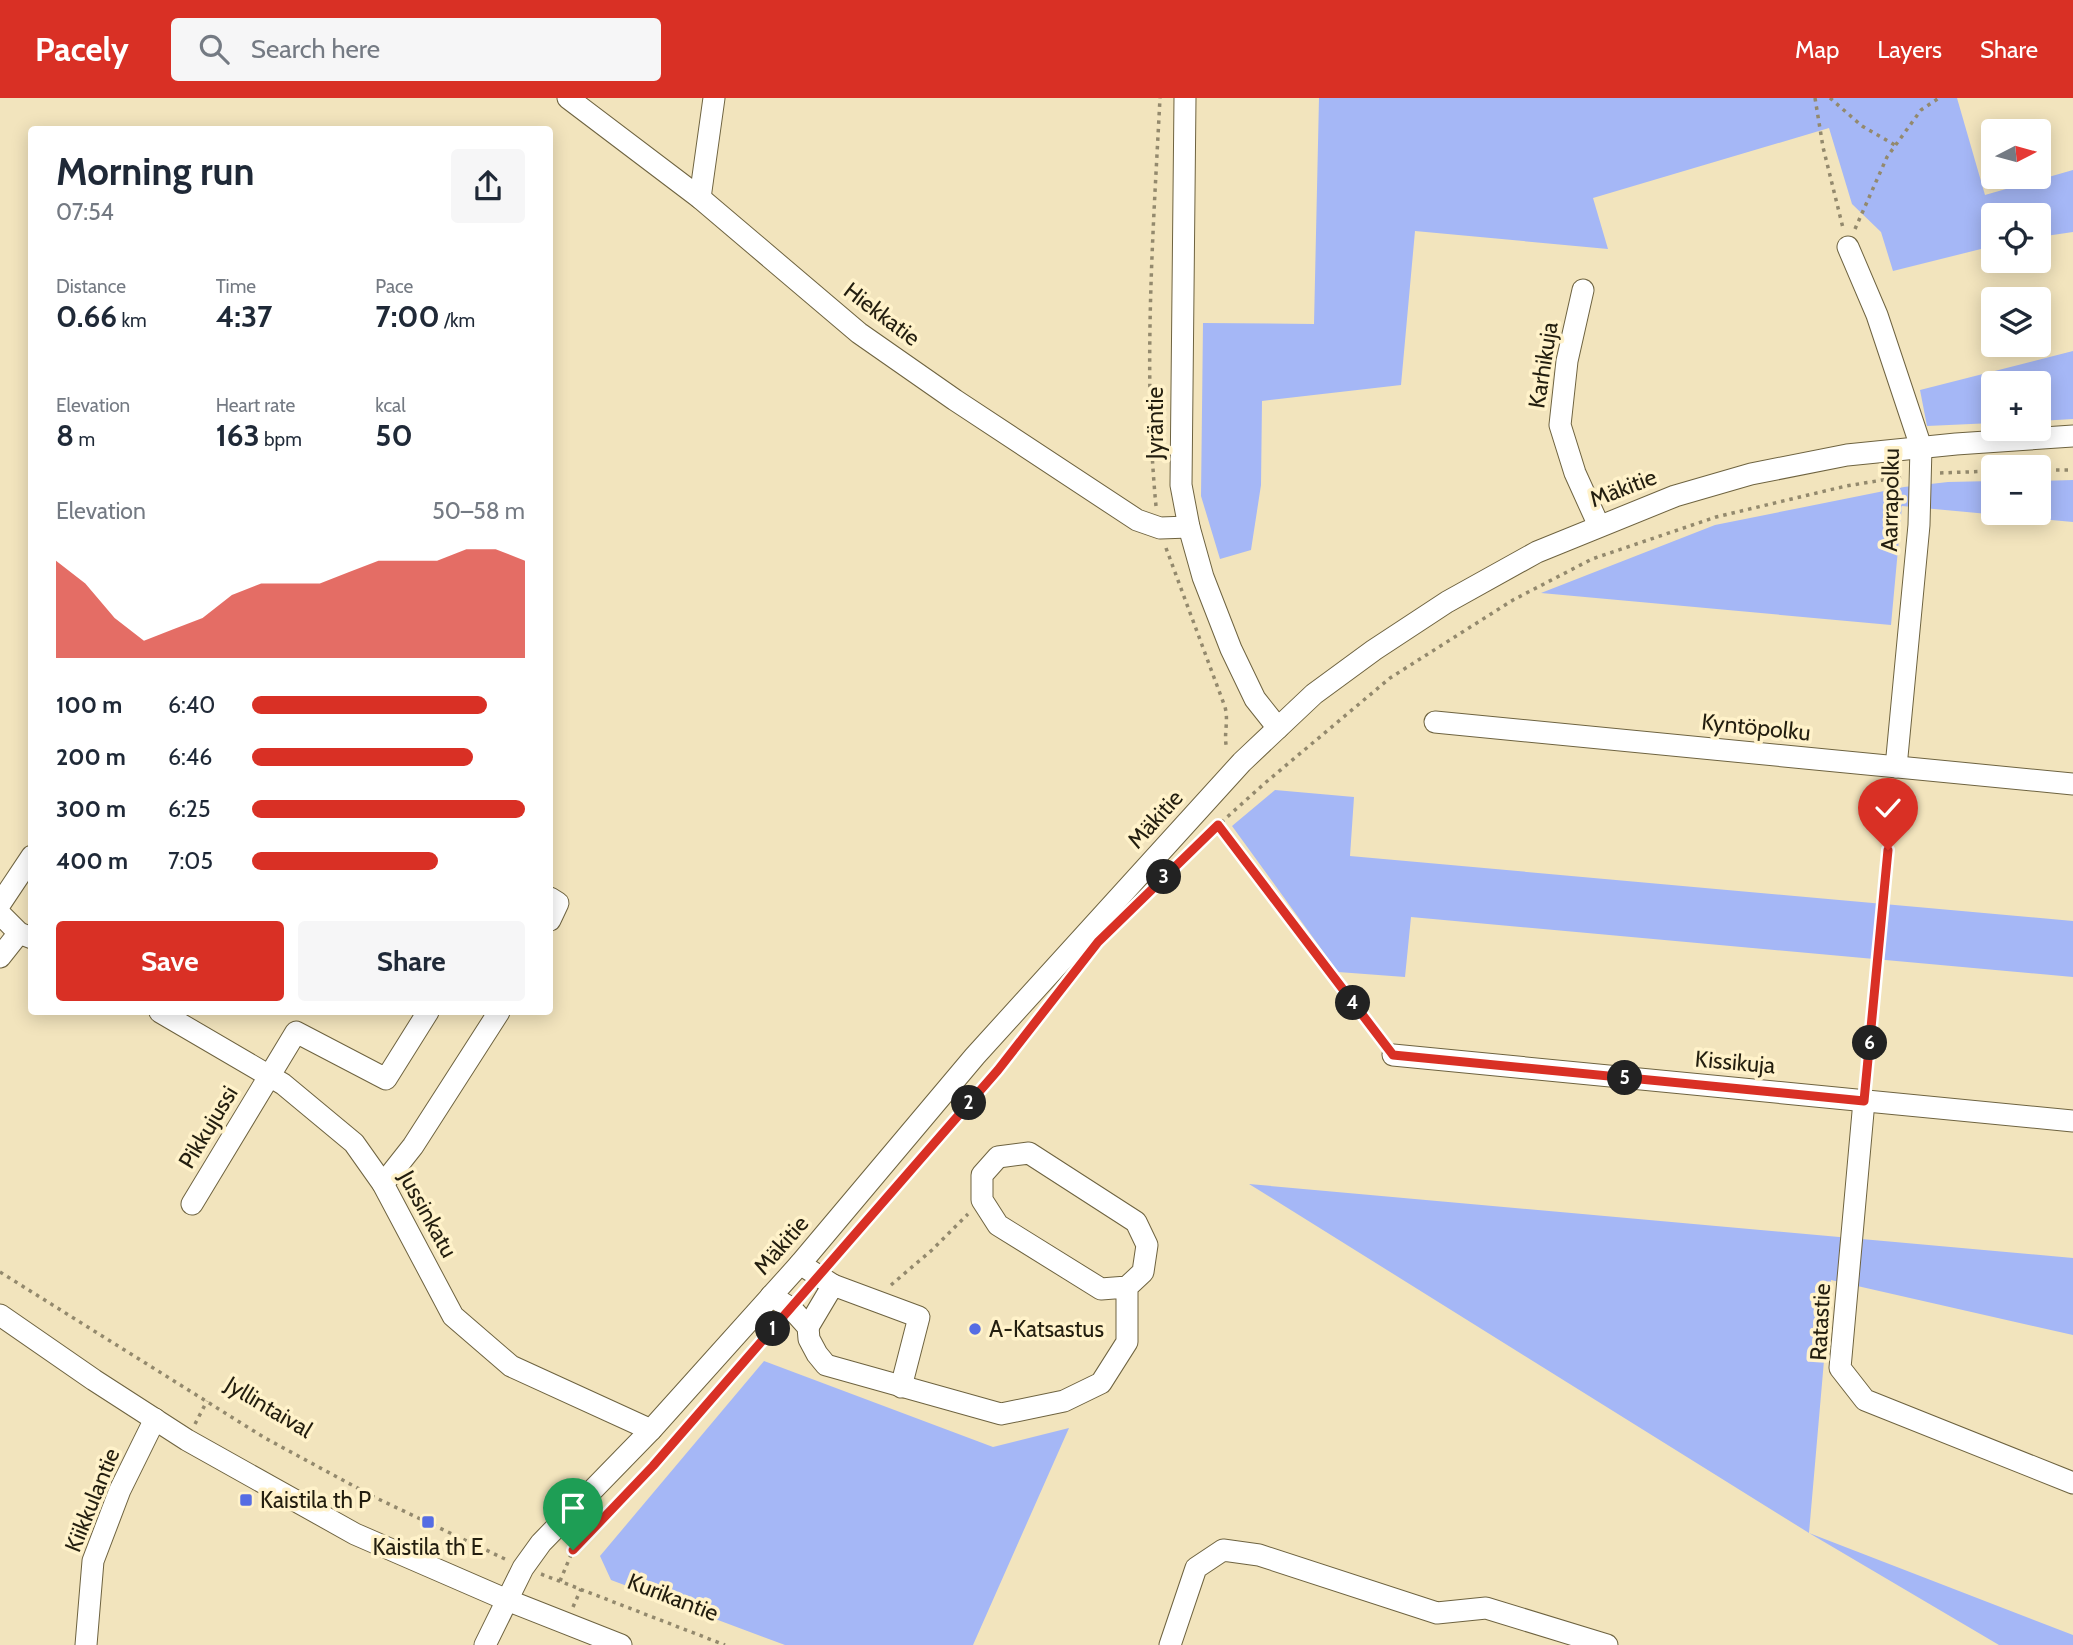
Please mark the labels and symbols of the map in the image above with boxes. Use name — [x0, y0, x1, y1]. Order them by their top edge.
north arrow — [1981, 119, 2051, 189]
street label: Hiekkatie — [838, 276, 926, 352]
street label: Karhikuja — [1522, 320, 1564, 410]
street label: Jyräntie — [1141, 387, 1169, 460]
street label: Aarrapolku — [1875, 448, 1905, 552]
street label: Mäkitie — [1586, 462, 1661, 513]
street label: Kyntöpolku — [1700, 707, 1812, 747]
pin — [1858, 778, 1918, 850]
street label: Mäkitie — [1121, 784, 1189, 854]
pin: 3 — [1146, 860, 1182, 894]
pin: 4 — [1336, 986, 1370, 1020]
pin: 6 — [1853, 1026, 1888, 1060]
street label: Kissikuja — [1694, 1045, 1776, 1079]
pin: 5 — [1608, 1060, 1642, 1096]
street label: Pikkujussi — [172, 1081, 244, 1173]
pin: 2 — [951, 1086, 986, 1121]
street label: Jussinkatu — [392, 1165, 463, 1262]
street label: Mäkitie — [748, 1210, 814, 1280]
street label: Ratastie — [1804, 1282, 1836, 1361]
pin: 1 — [756, 1312, 790, 1346]
place label: A-Katsastus — [989, 1315, 1104, 1343]
marker: A-Katsastus — [967, 1321, 983, 1337]
street label: Jyllintaival — [219, 1370, 318, 1444]
street label: Kiikkulantie — [59, 1444, 126, 1556]
pin — [543, 1478, 603, 1550]
place label: Kaistila th P — [260, 1486, 371, 1514]
marker: Kaistila th P — [238, 1492, 254, 1508]
marker: Kaistila th E — [420, 1514, 436, 1530]
place label: Kaistila th E — [373, 1533, 483, 1561]
street label: Kurikantie — [624, 1567, 723, 1627]

